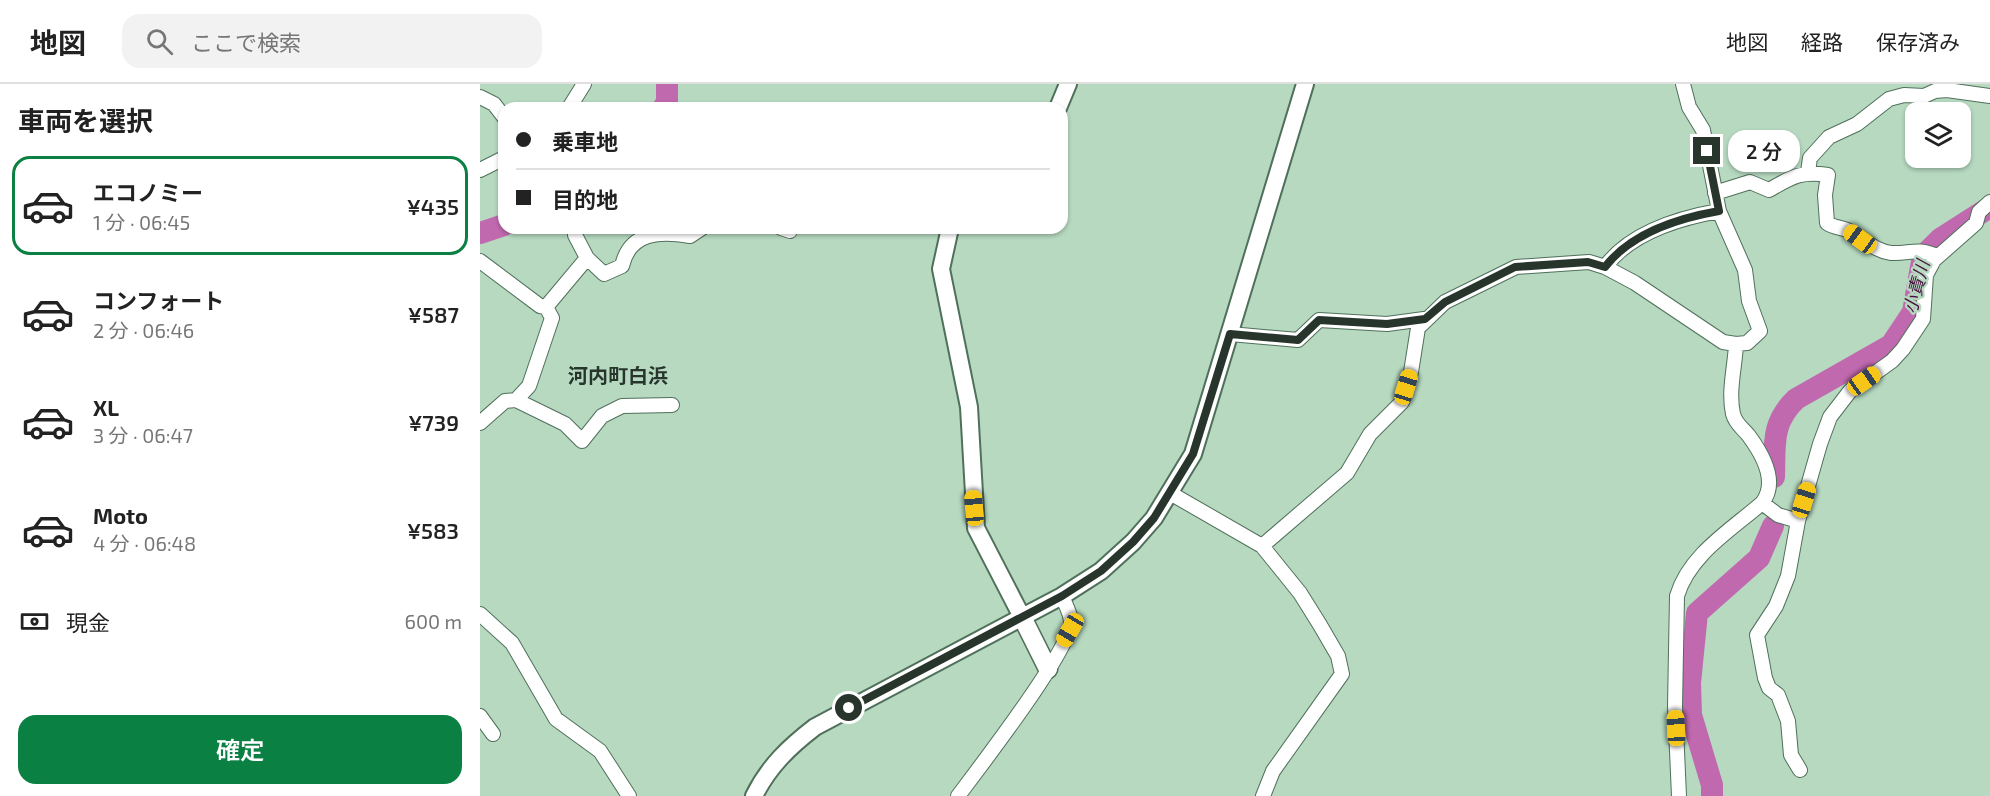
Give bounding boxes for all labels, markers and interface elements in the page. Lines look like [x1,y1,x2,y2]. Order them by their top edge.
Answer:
search box [122,14,542,68]
text: 地図 [30,25,86,59]
icon: search [143,25,176,58]
text: ここで検索 [191,29,301,55]
text: 地図 [1726,29,1768,54]
text: 経路 [1801,29,1843,54]
text: 保存済み [1876,29,1960,54]
map controls [1905,102,1971,168]
button: layers [1905,102,1971,168]
text: 車両を選択 [18,104,153,136]
text: 乗車地 [552,128,618,154]
callout: 2 分 [1728,130,1800,172]
route end [1693,137,1720,164]
text: 2 分 [1746,139,1782,163]
icon: car [21,179,75,233]
text: エコノミー [93,179,203,205]
text: 目的地 [552,186,618,212]
text: ¥435 [407,193,459,219]
text: 1 分 · 06:45 [93,210,190,234]
car [1840,221,1880,257]
water label: 小責川 [1898,256,1934,316]
icon: car [21,287,75,341]
text: コンフォート [93,287,224,313]
text: ¥587 [408,301,459,327]
text: 2 分 · 06:46 [93,318,194,342]
district label: 河内町白浜 [568,363,668,387]
car [1844,363,1884,399]
car [1392,367,1420,407]
text: XL [93,394,119,420]
icon: car [21,395,75,449]
text: ¥739 [408,409,459,435]
text: 3 分 · 06:47 [93,423,193,447]
car [1790,480,1818,520]
car [963,489,985,527]
text: Moto [93,502,148,528]
icon: car [21,503,75,557]
text: ¥583 [407,517,459,543]
text: 4 分 · 06:48 [93,531,196,555]
icon: cash [18,605,51,638]
text: 現金 [66,609,110,635]
text: 600 m [404,609,462,633]
car [1053,610,1087,650]
route start [835,694,862,721]
car [1666,710,1686,746]
button: 確定 [18,715,462,784]

